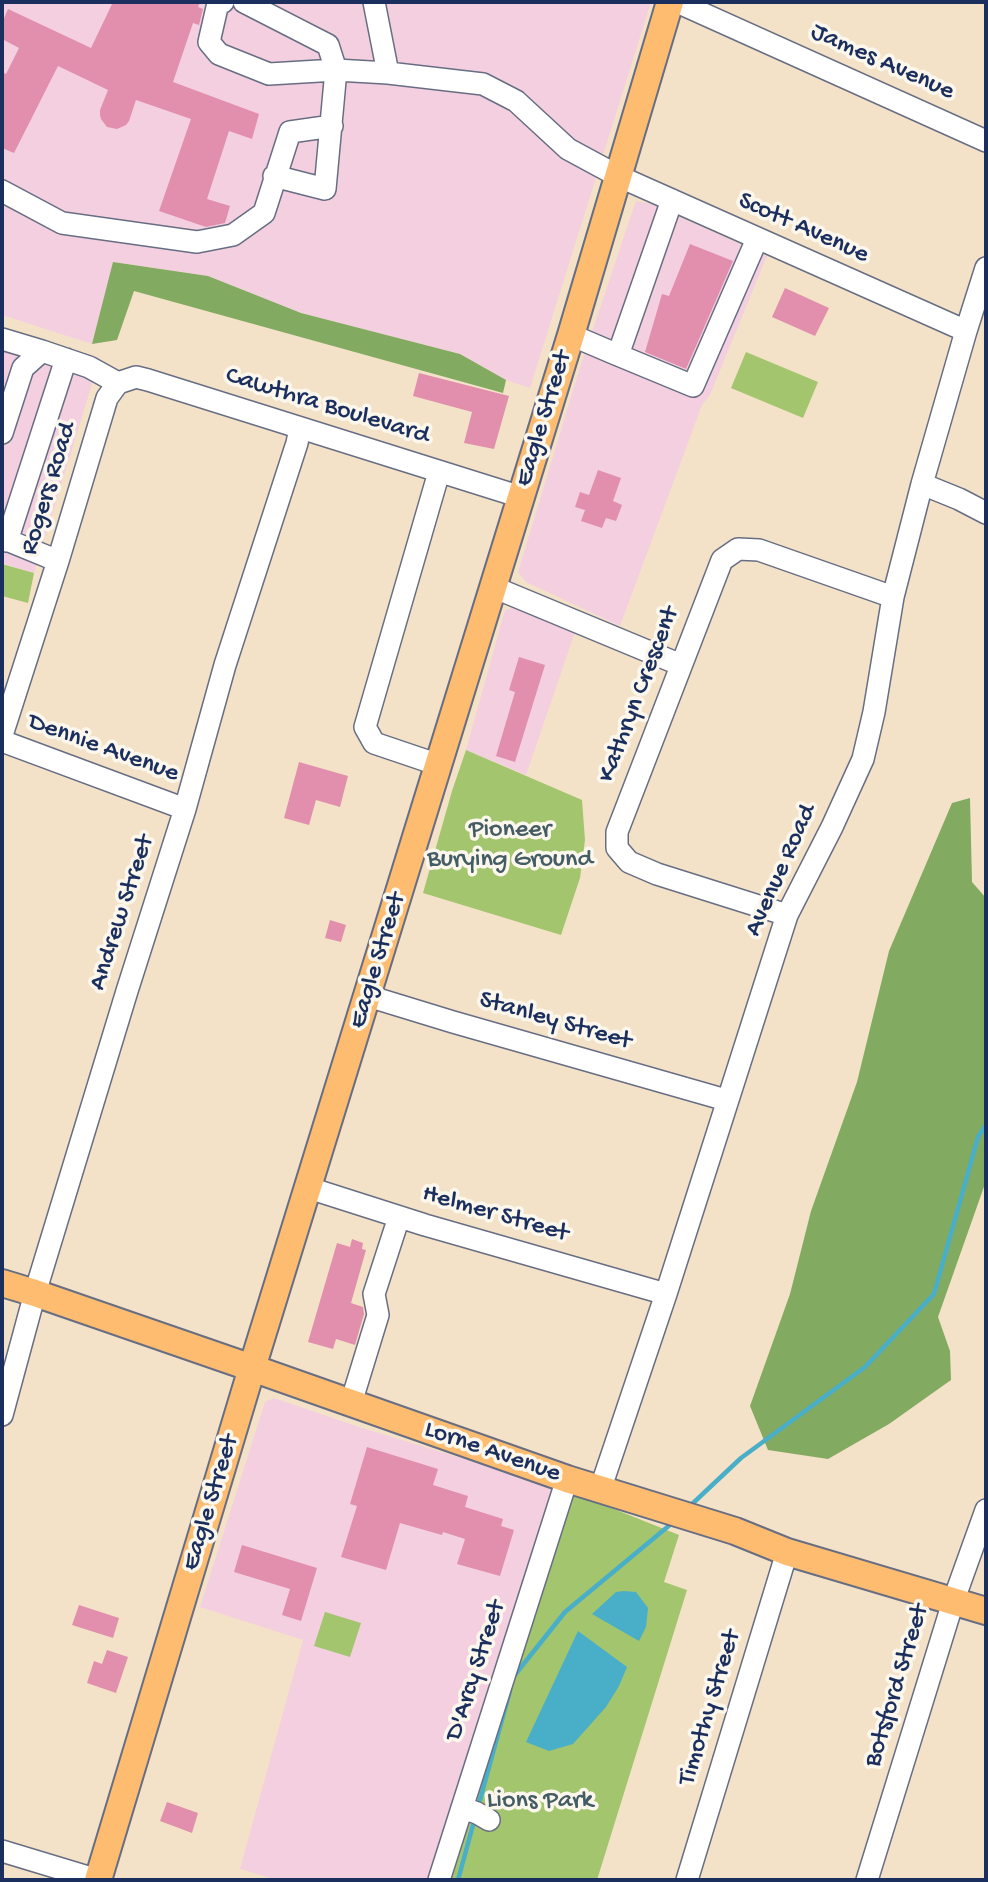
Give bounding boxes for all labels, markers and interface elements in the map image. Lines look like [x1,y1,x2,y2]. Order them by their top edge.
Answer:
street label: James Avenue [805,17,959,109]
street label: Scott Avenue [733,186,873,272]
street label: Eagle Street [510,347,580,491]
street label: Cawthra Boulevard [221,361,433,453]
street label: Rogers Road [15,419,85,559]
street label: Kathryn Crescent [592,603,688,787]
street label: Dennie Avenue [23,707,183,791]
street label: Avenue Road [739,800,825,942]
park label: Pioneer Burying Ground [427,815,593,876]
street label: Andrew Street [83,832,163,994]
street label: Eagle Street [344,889,414,1033]
street label: Stanley Street [475,985,635,1059]
street label: Helmer Street [418,1179,572,1251]
street label: Lorne Avenue [420,1415,564,1491]
street label: Eagle Street [177,1431,247,1575]
street label: D'Arcy Street [440,1597,514,1745]
street label: Botsford Street [858,1601,938,1771]
street label: Timothy Street [673,1627,749,1789]
park label: Lions Park [487,1786,593,1818]

